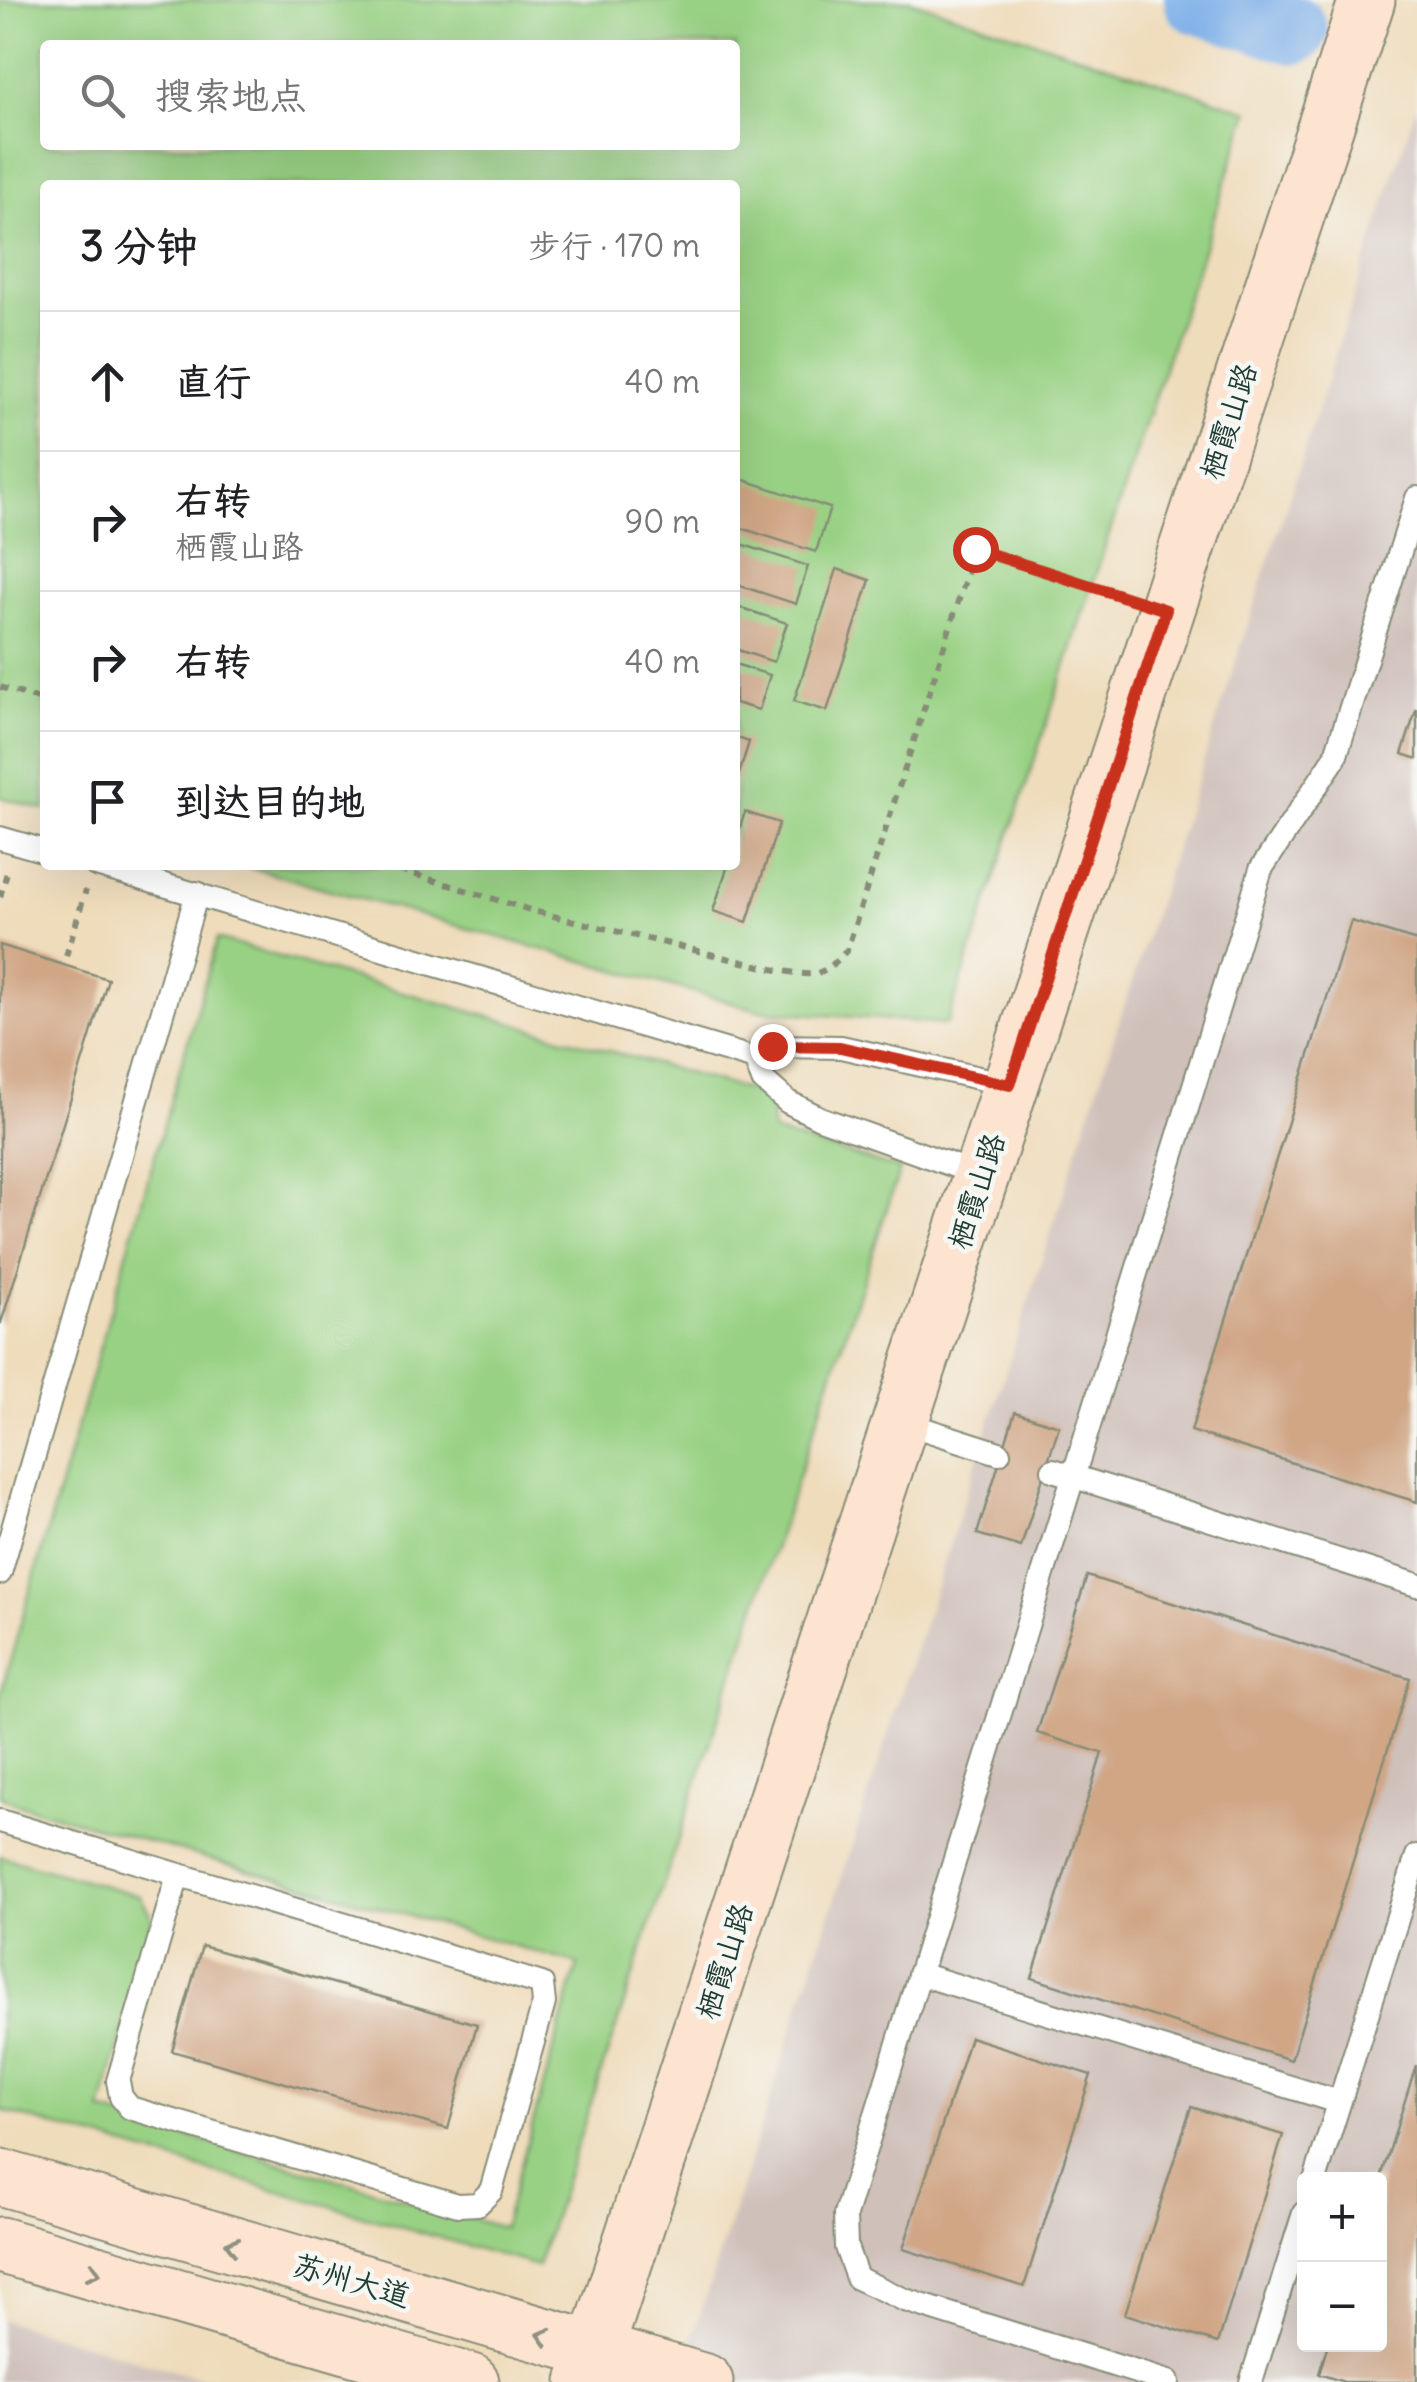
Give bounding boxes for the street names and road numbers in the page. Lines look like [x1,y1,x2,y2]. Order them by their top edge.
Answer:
street label: 栖霞山路 [1191,358,1265,484]
street label: 栖霞山路 [939,1128,1013,1254]
street label: 栖霞山路 [687,1898,761,2024]
street label: 苏州大道 [289,2245,415,2315]

